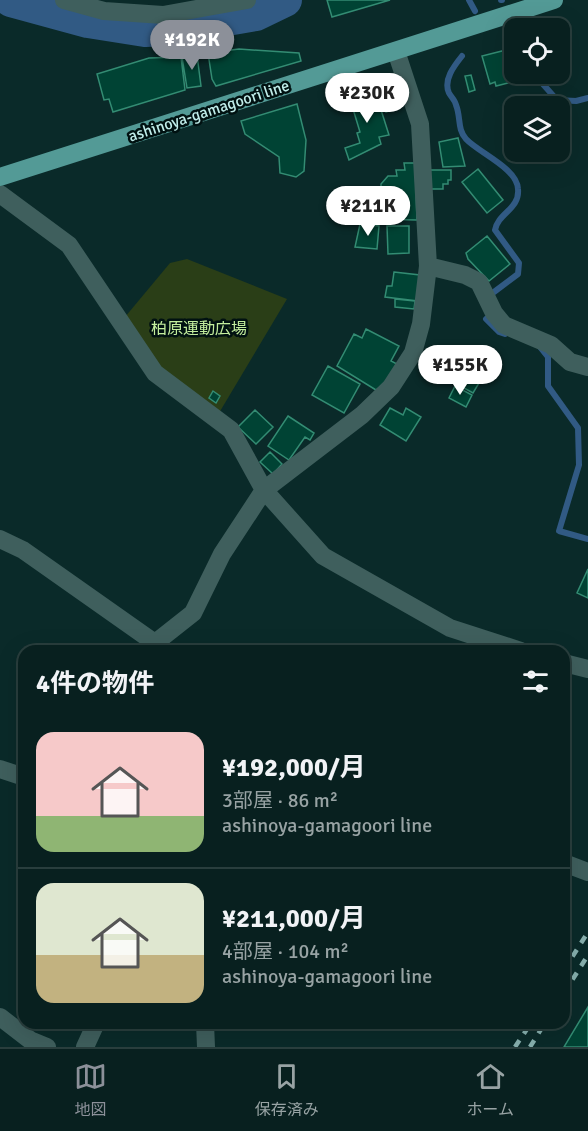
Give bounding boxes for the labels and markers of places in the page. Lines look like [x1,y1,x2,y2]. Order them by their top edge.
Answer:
pin: ¥192K [150,20,234,71]
pin: ¥230K [325,73,409,124]
pin: ¥211K [326,186,410,237]
pin: ¥155K [418,345,502,396]

